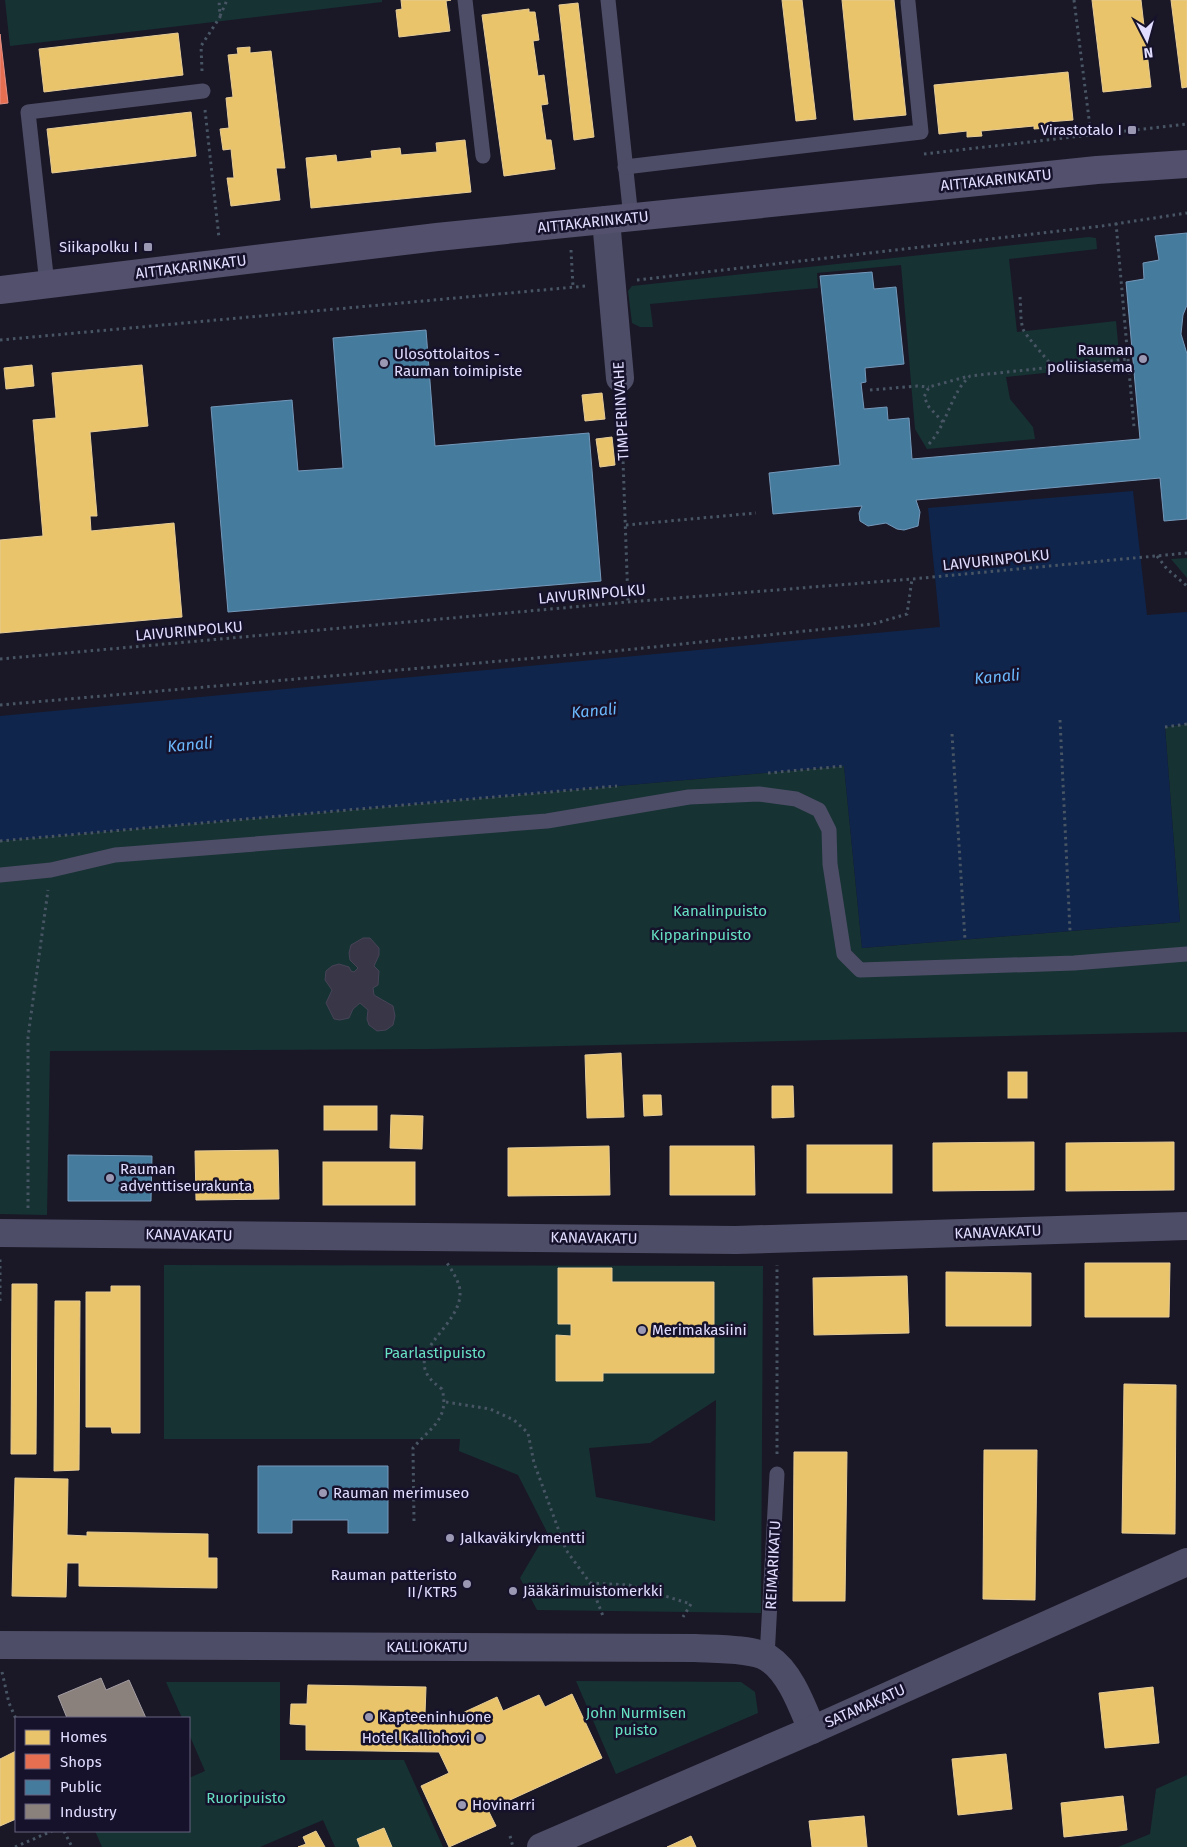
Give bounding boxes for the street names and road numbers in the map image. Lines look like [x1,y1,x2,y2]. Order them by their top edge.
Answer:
street label: AITTAKARINKATU [939,165,1053,195]
street label: AITTAKARINKATU [536,207,650,237]
street label: AITTAKARINKATU [134,251,248,283]
street label: TIMPERINVAHE [609,361,633,461]
street label: LAIVURINPOLKU [941,545,1051,575]
street label: LAIVURINPOLKU [538,580,646,608]
street label: LAIVURINPOLKU [135,617,243,645]
street label: KANAVAKATU [954,1221,1042,1243]
street label: KANAVAKATU [145,1225,233,1245]
street label: KANAVAKATU [550,1228,638,1248]
street label: REIMARIKATU [762,1520,784,1610]
street label: KALLIOKATU [386,1638,468,1656]
street label: SATAMAKATU [822,1680,908,1732]

